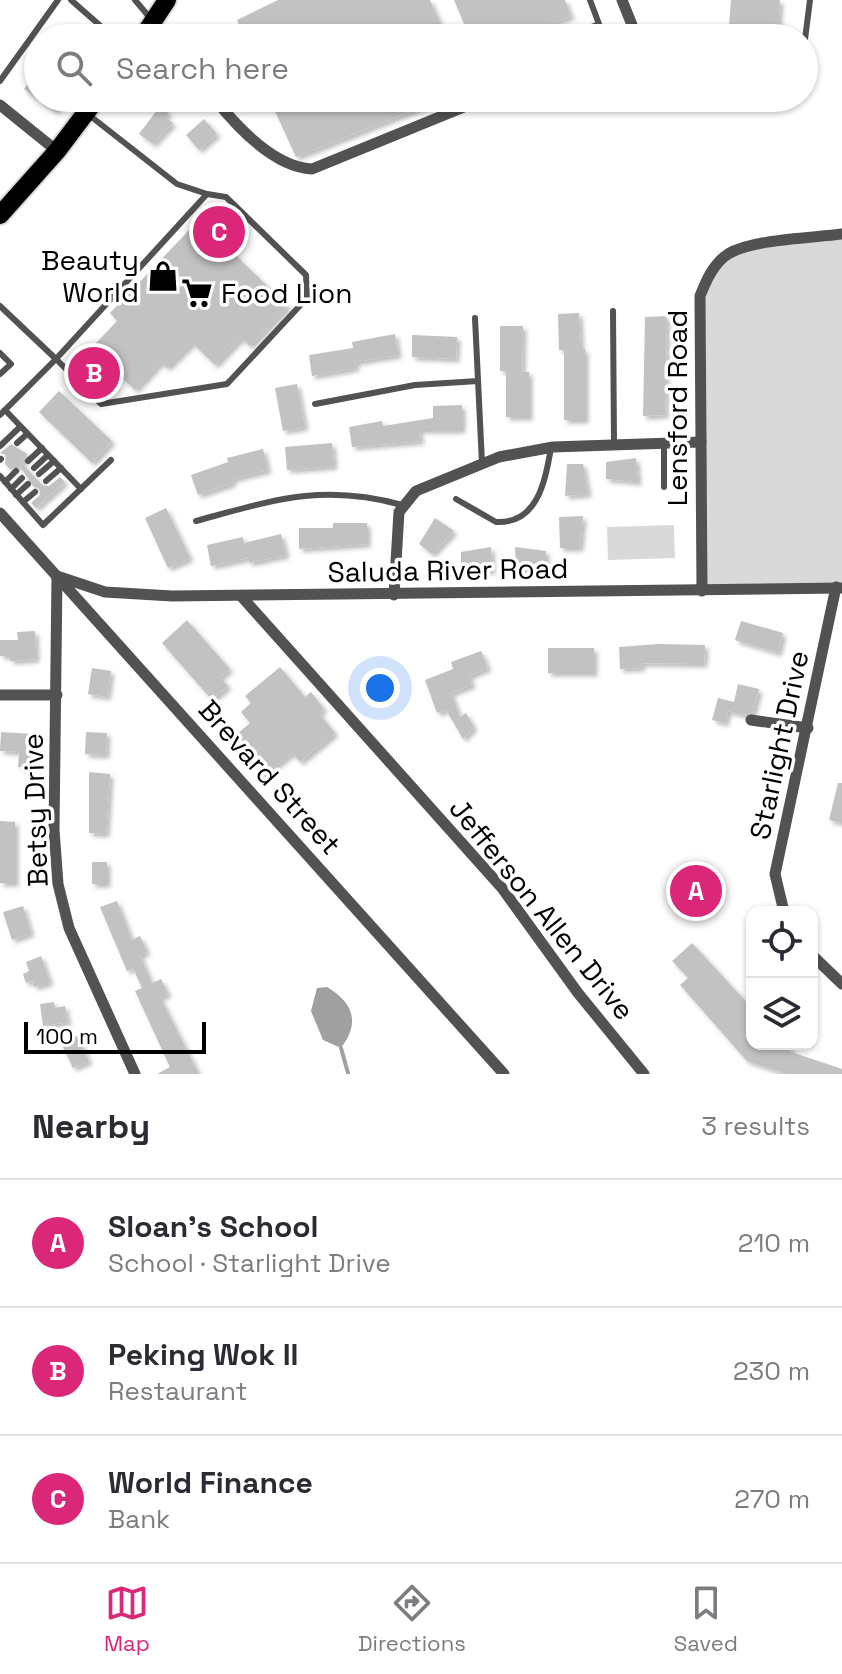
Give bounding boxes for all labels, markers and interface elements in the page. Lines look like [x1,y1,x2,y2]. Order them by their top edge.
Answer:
search box [24,24,818,112]
icon: search [52,46,96,90]
text: Search here [116,49,289,88]
pin: C [193,202,245,262]
place label: Beauty World [41,242,139,310]
shop icon: Beauty World [146,259,180,293]
place label: Food Lion [221,275,352,311]
supermarket icon: Food Lion [180,276,214,310]
street label: Lensford Road [659,310,695,506]
pin: B [68,343,120,403]
street label: Saluda River Road [327,550,569,590]
street label: Starlight Drive [741,647,817,843]
your location [360,668,400,708]
street label: Brevard Street [191,692,349,862]
street label: Betsy Drive [14,733,56,887]
street label: Jefferson Allen Drive [442,791,642,1027]
pin: A [670,861,722,921]
map controls [746,906,818,1050]
button: locate [746,906,818,978]
button: layers [746,978,818,1050]
scale bar [24,1018,206,1054]
text: 100 m [36,1022,98,1050]
text: Nearby [32,1105,150,1148]
text: 3 results [701,1109,810,1143]
text: Sloan's School [108,1207,319,1246]
text: A [50,1226,66,1260]
text: 210 m [738,1226,810,1260]
text: School · Starlight Drive [108,1246,391,1280]
text: Peking Wok II [108,1335,299,1374]
text: B [49,1354,67,1388]
text: 230 m [733,1354,810,1388]
text: Restaurant [108,1374,247,1408]
text: World Finance [108,1463,313,1502]
text: C [50,1482,66,1516]
text: 270 m [734,1482,810,1516]
text: Bank [108,1502,170,1536]
tab: Map [104,1581,150,1657]
tab: Directions [358,1581,466,1657]
tab: Saved [674,1581,738,1657]

